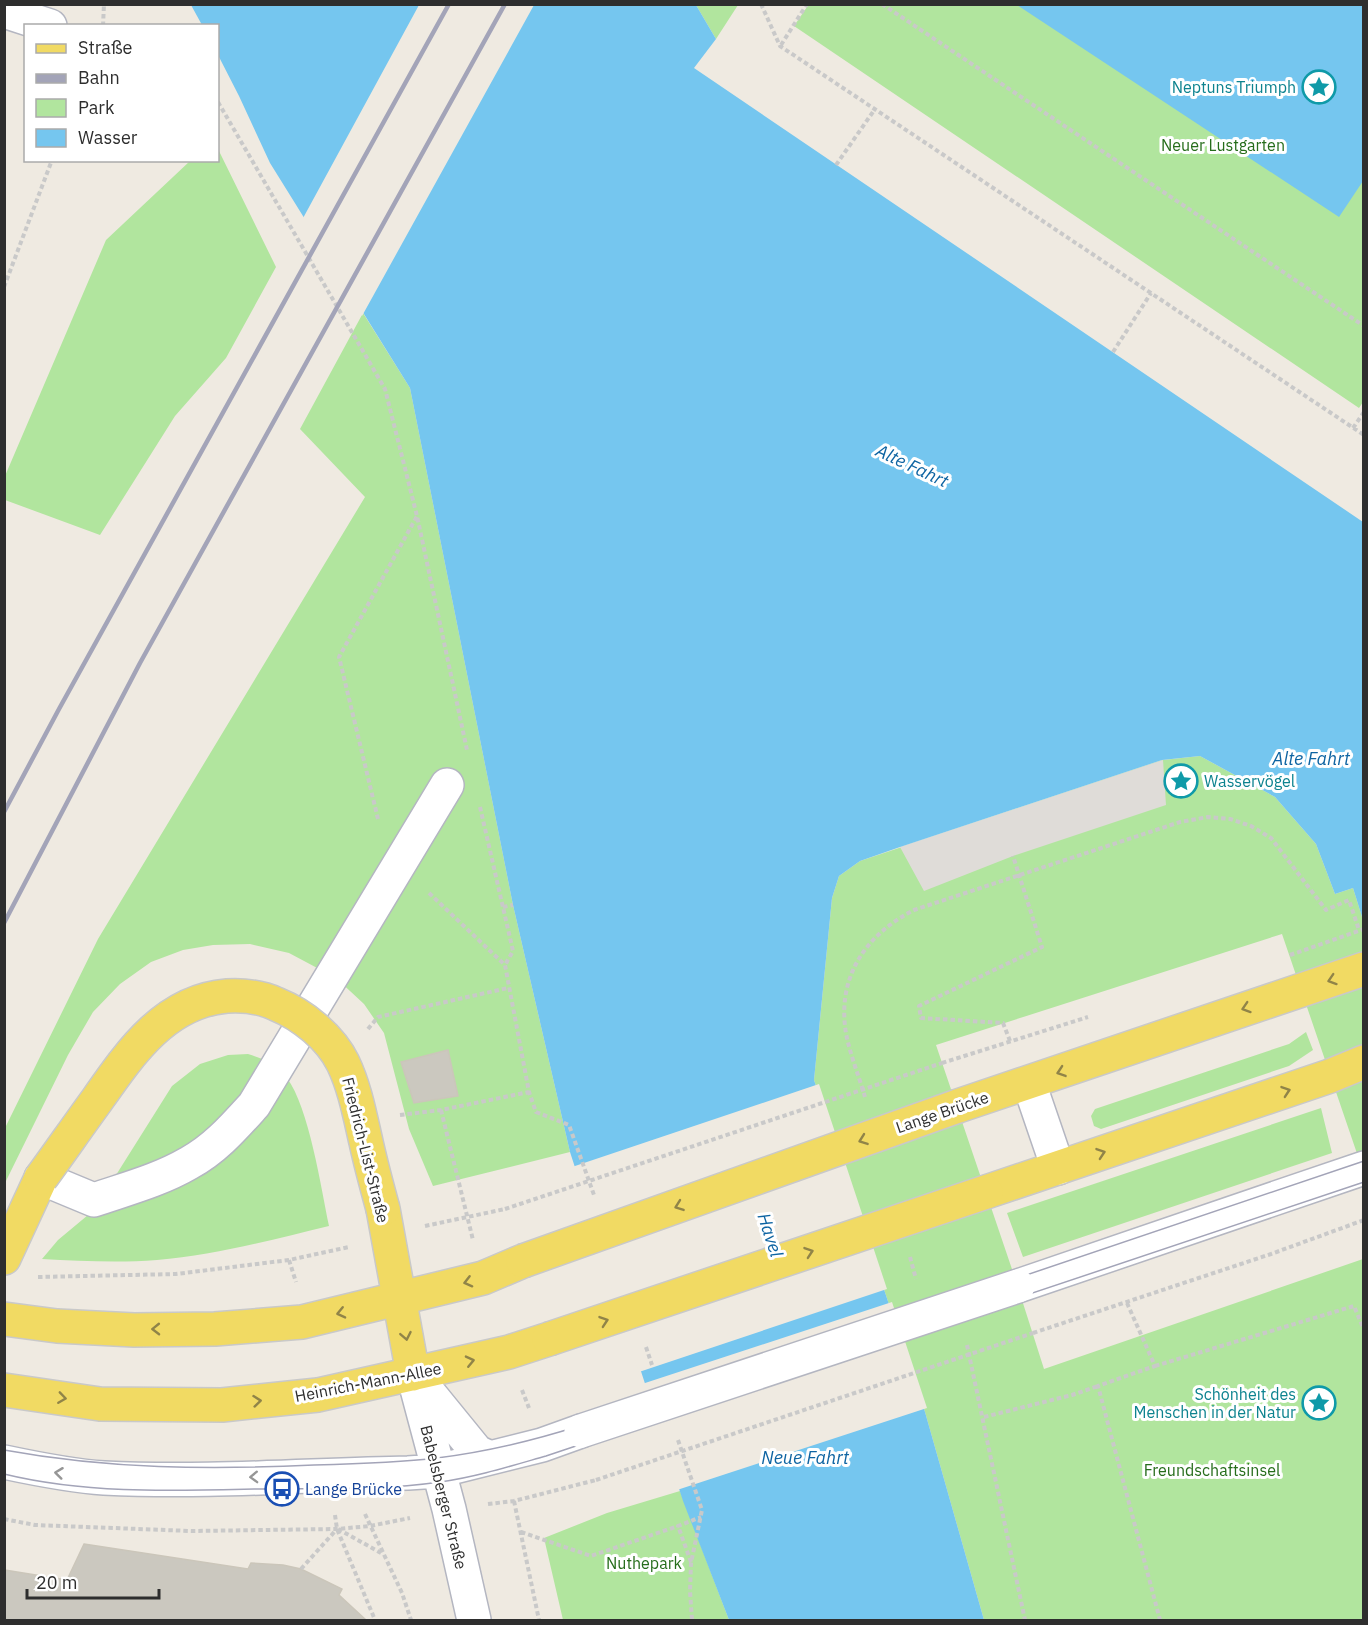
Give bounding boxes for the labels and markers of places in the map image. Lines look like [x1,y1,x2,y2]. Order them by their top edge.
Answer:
place icon: Neptuns Triumph [1301,69,1337,105]
place label: Neptuns Triumph [1172,77,1296,97]
place icon: Wasservögel [1163,763,1199,799]
place label: Wasservögel [1204,771,1295,791]
place label: Schönheit des Menschen in der Natur [1134,1384,1296,1422]
place icon: Schönheit des Menschen in der Natur [1301,1385,1337,1421]
bus stop icon: Lange Brücke [264,1471,300,1507]
place label: Lange Brücke [305,1479,402,1499]

